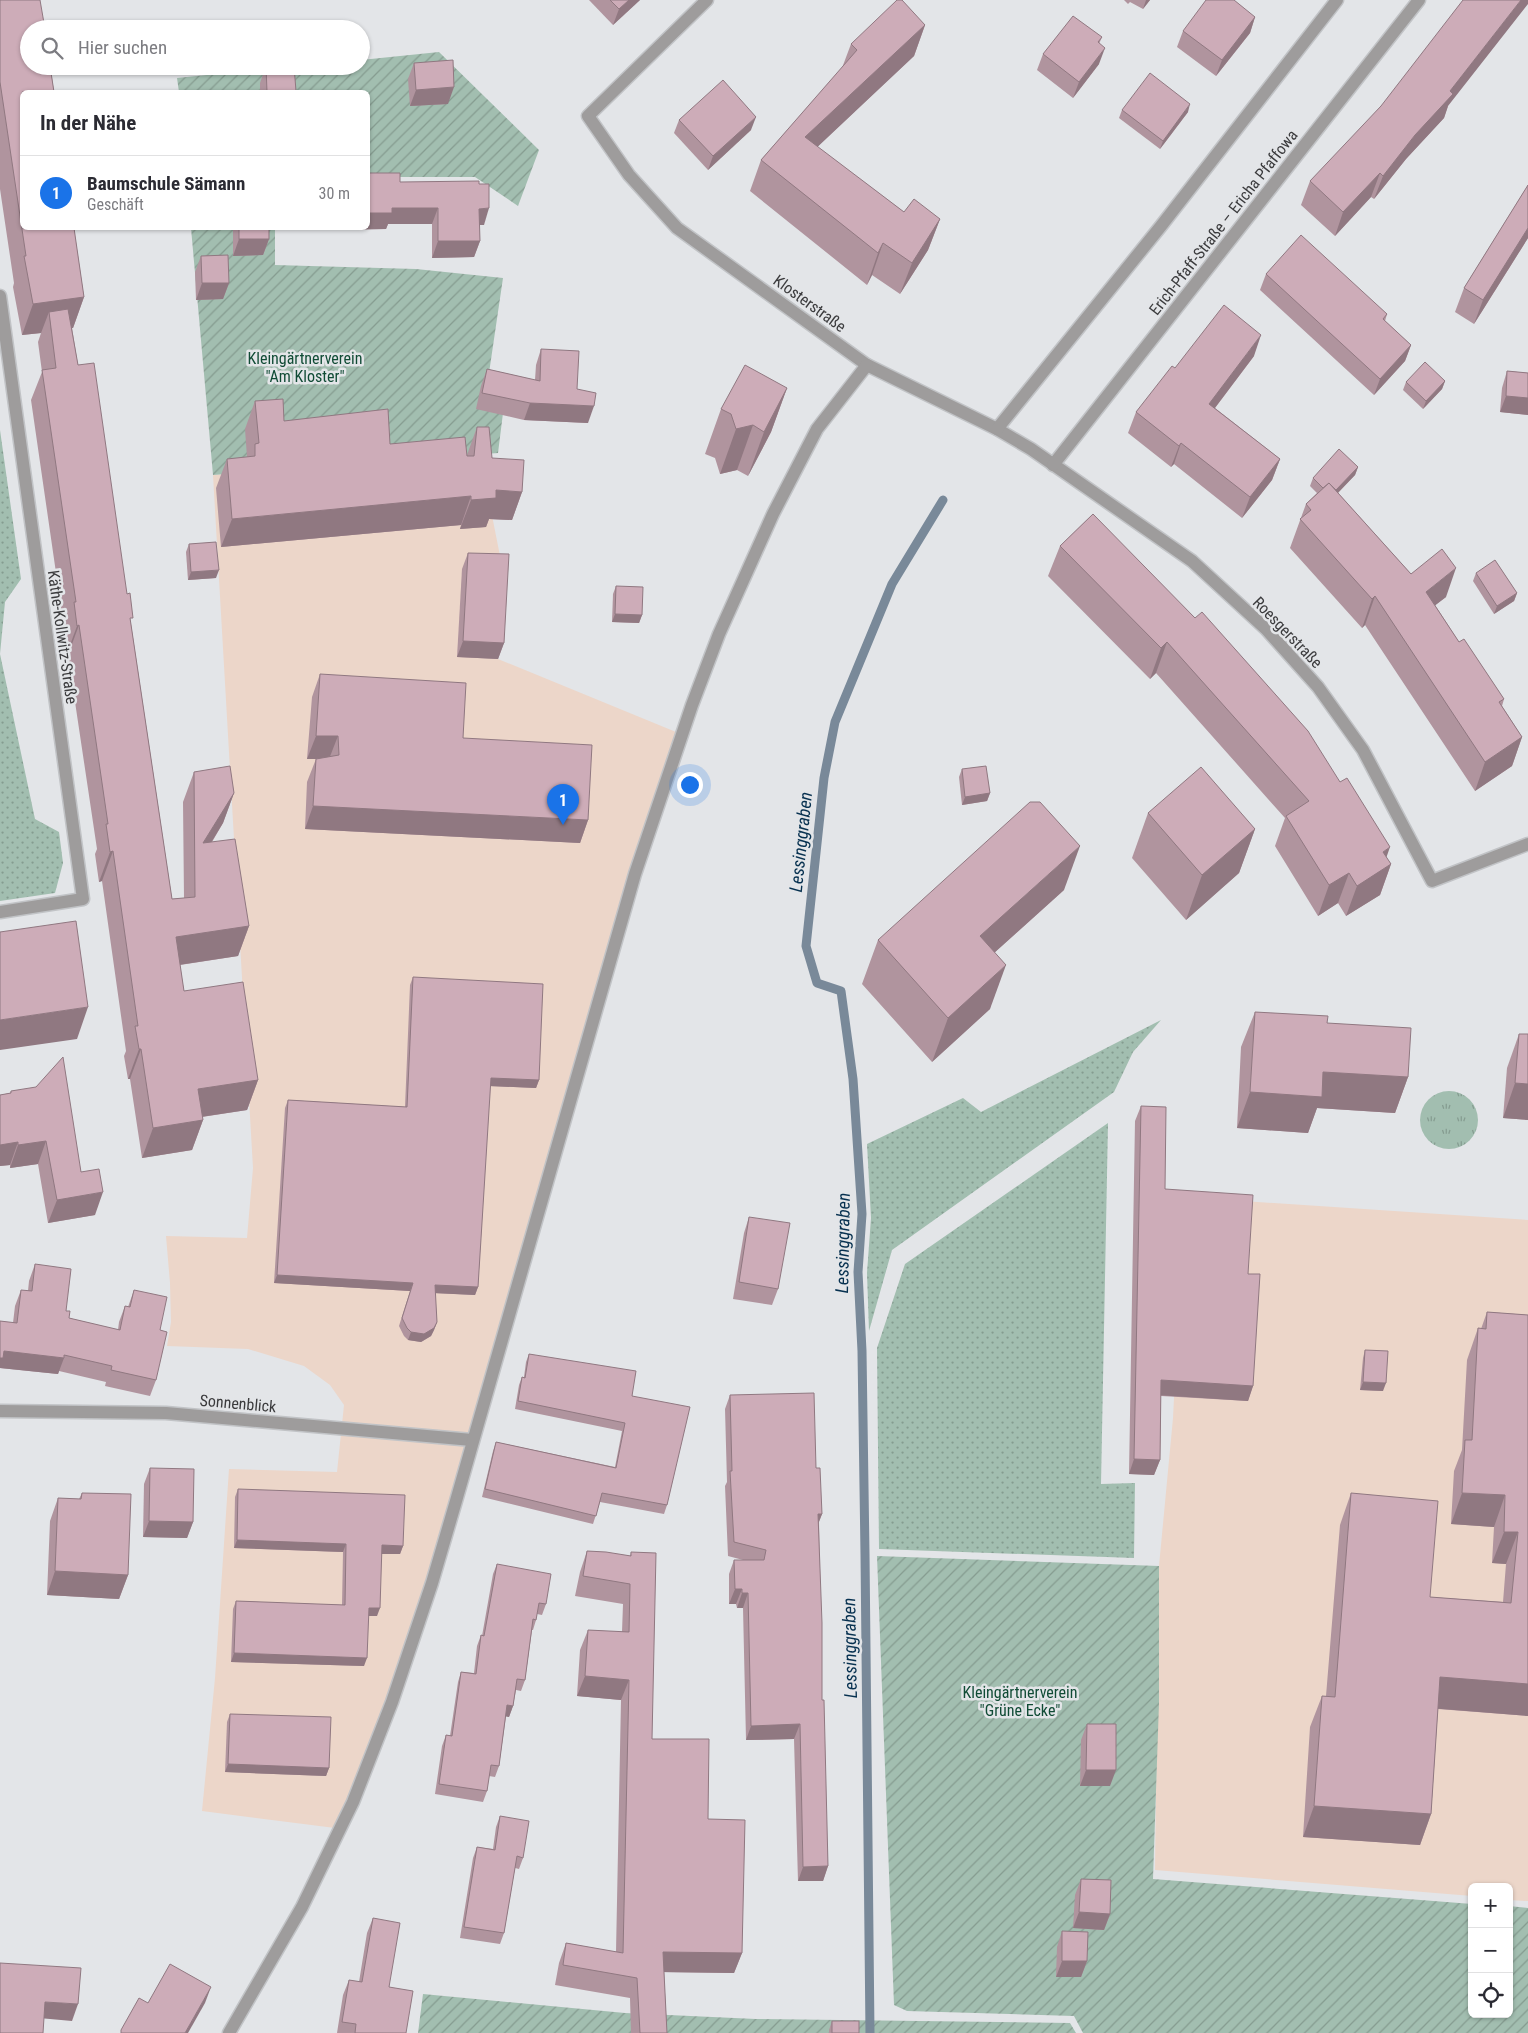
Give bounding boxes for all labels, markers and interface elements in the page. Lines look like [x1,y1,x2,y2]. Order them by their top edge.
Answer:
search box [20,20,370,75]
icon: search [38,34,66,62]
text: Hier suchen [78,36,167,59]
text: In der Nähe [40,111,136,135]
street label: Erich-Pfaff-Straße – Ericha Pfaffowa [1145,126,1302,319]
text: Baumschule Sämann [87,172,245,195]
text: 1 [52,184,60,203]
text: 30 m [318,184,350,203]
text: Geschäft [87,195,144,214]
street label: Klosterstraße [770,271,850,336]
park label: Kleingärtnerverein "Am Kloster" [247,349,363,386]
street label: Käthe-Kollwitz-Straße [44,569,81,705]
street label: Roesgerstraße [1249,593,1326,672]
your location [677,772,703,798]
pin: 1 [547,784,579,825]
water label: Lessinggraben [785,791,816,893]
water label: Lessinggraben [831,1192,854,1294]
street label: Sonnenblick [199,1391,278,1416]
water label: Lessinggraben [838,1597,861,1699]
park label: Kleingärtnerverein "Grüne Ecke" [962,1683,1078,1720]
map controls [1468,1883,1513,2018]
button: + [1468,1883,1513,1928]
button: − [1468,1928,1513,1973]
button: locate [1468,1973,1513,2018]

